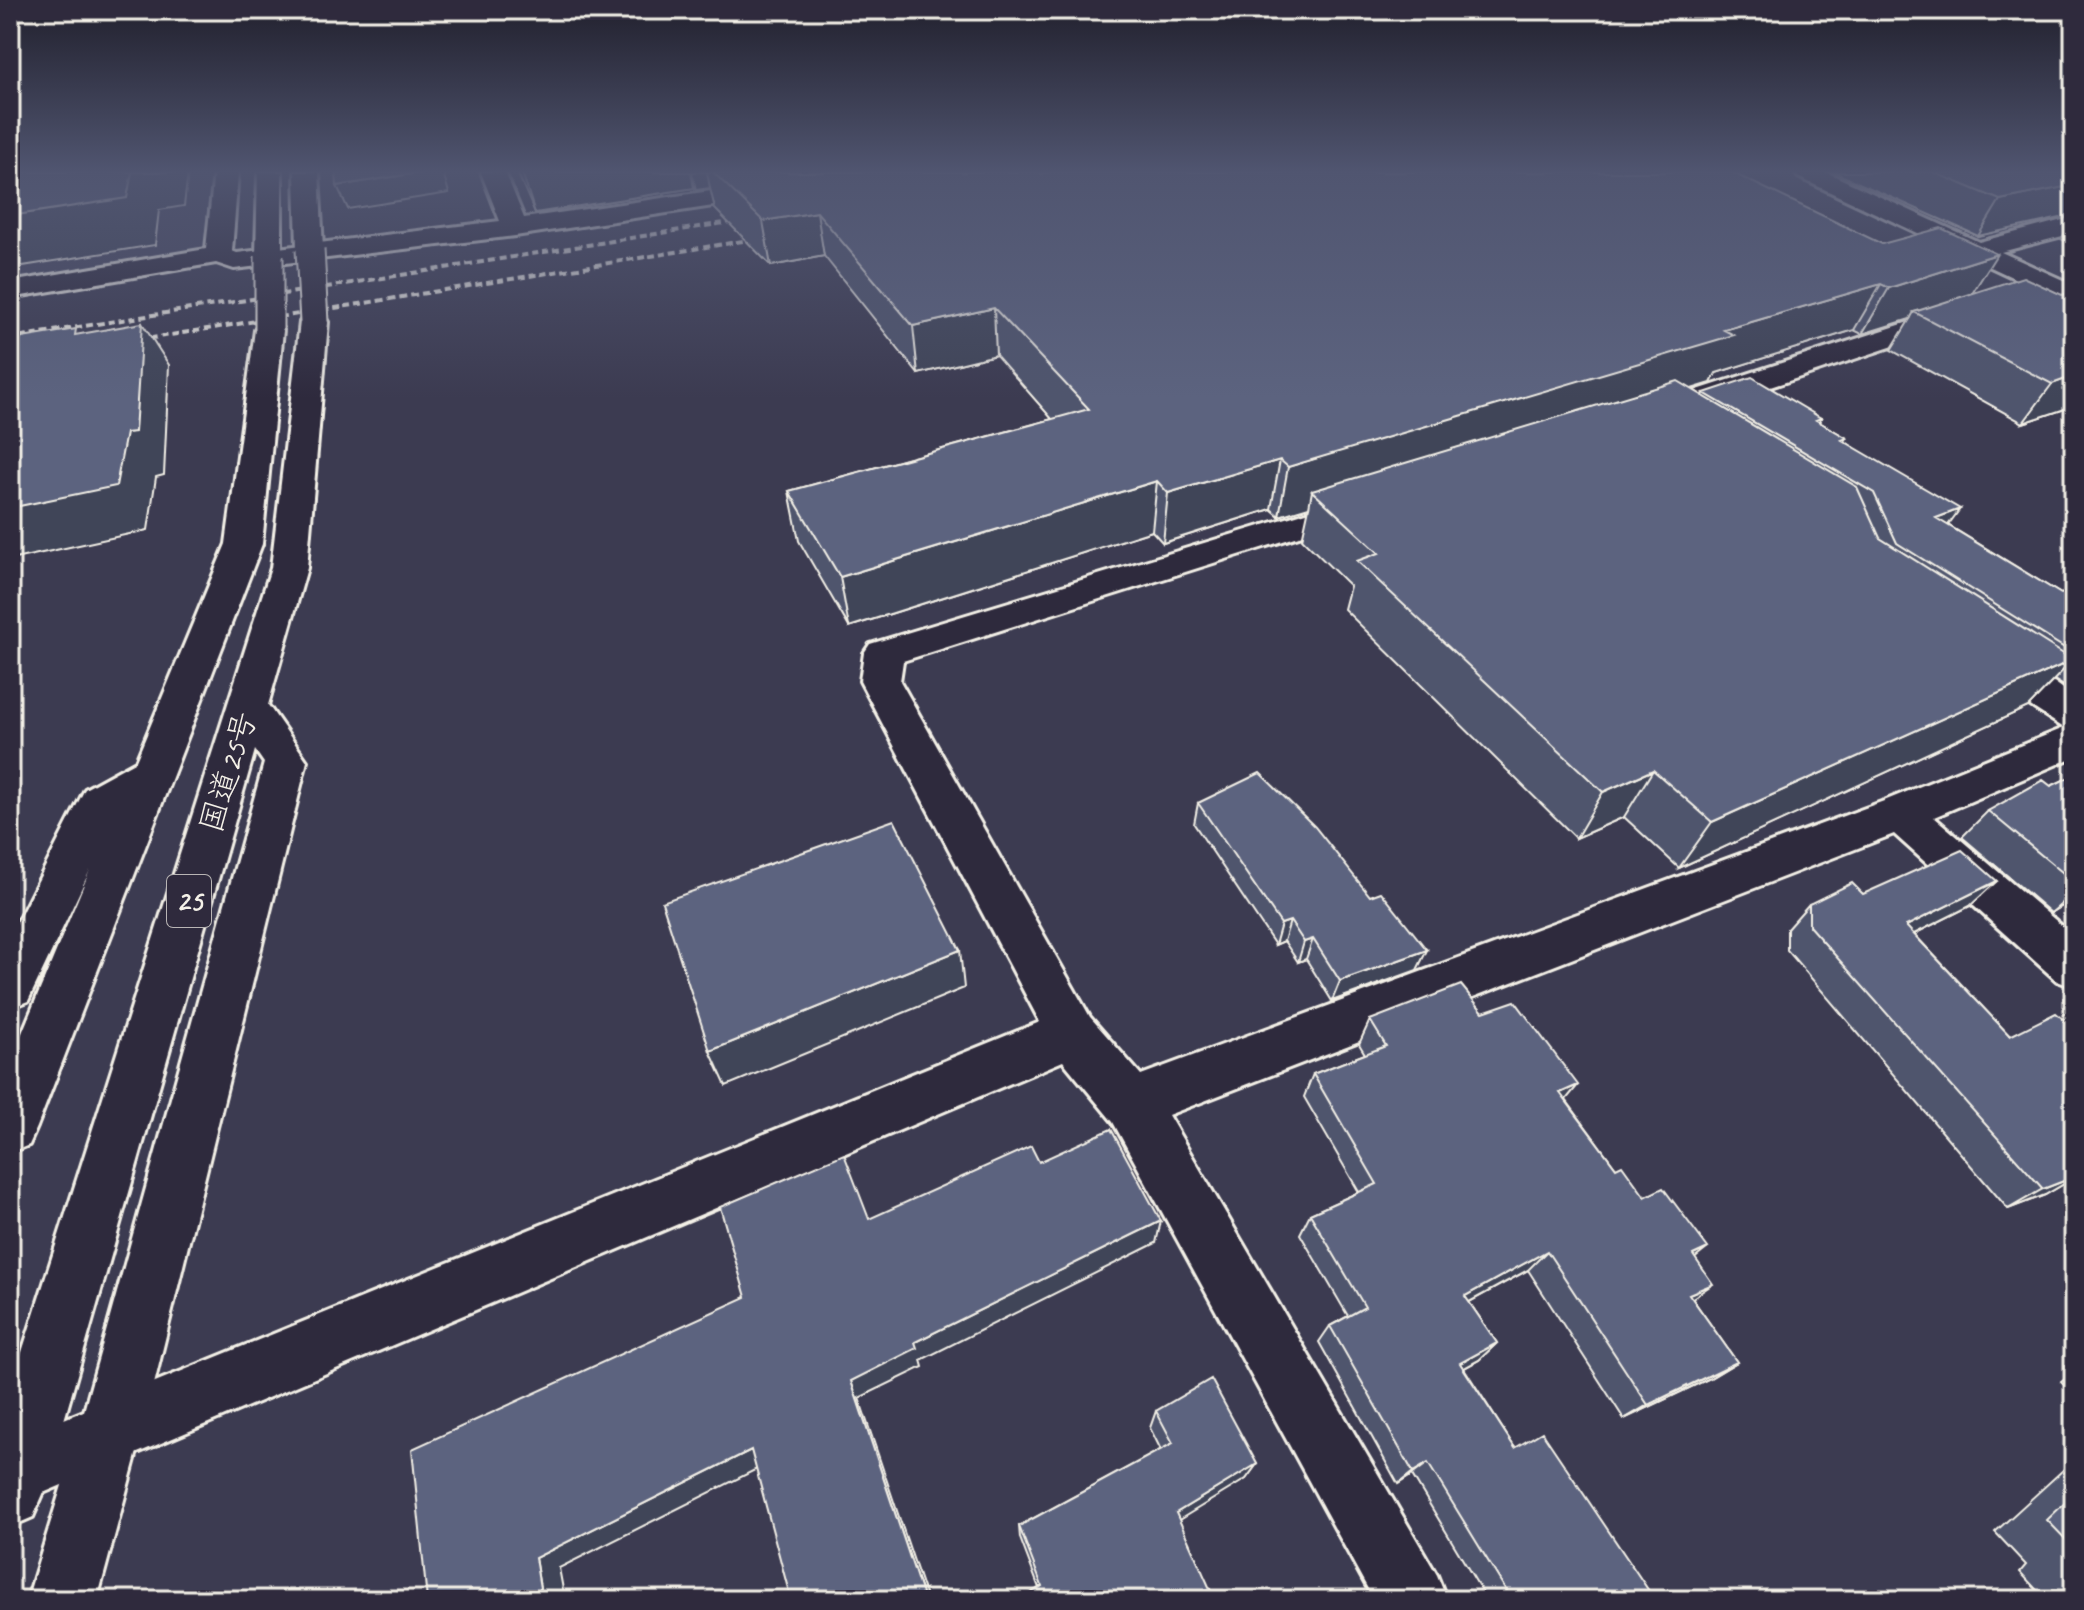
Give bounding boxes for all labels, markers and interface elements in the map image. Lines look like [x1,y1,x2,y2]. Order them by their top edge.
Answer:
street label: 国道25号 [190,706,266,838]
road number: 25 [167,875,211,927]

